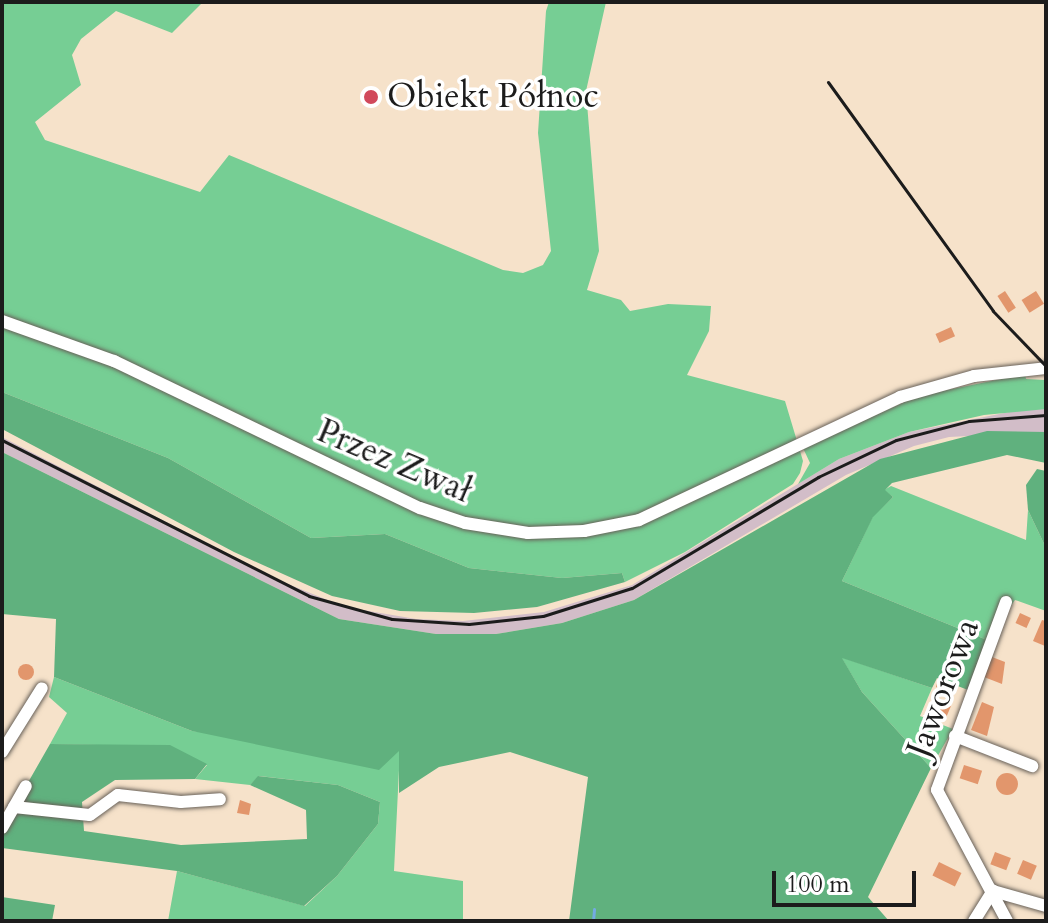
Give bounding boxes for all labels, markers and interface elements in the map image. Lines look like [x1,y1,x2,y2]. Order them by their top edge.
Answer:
place label: Obiekt Północ [387,77,599,117]
marker: Obiekt Północ [362,88,380,106]
street label: Przez Zwał [311,410,477,512]
street label: Jaworowa [898,613,988,763]
scale bar [776,855,920,905]
text: 100 m [786,868,850,901]

